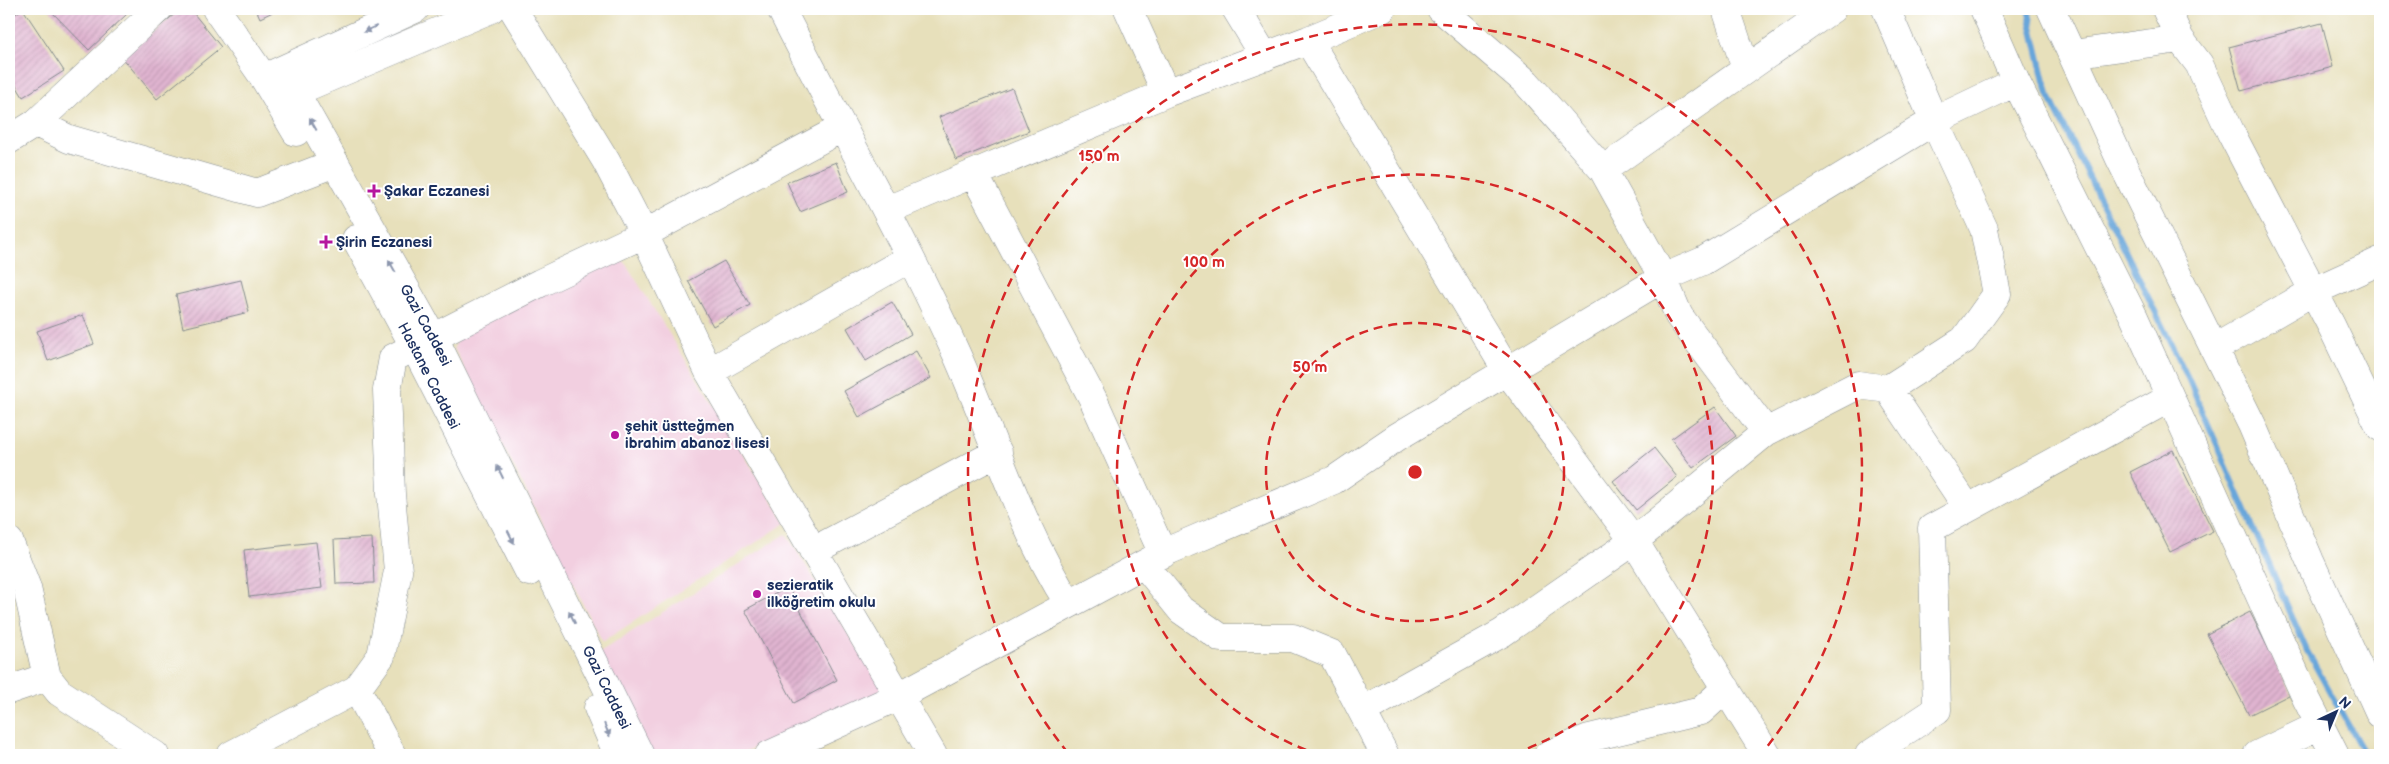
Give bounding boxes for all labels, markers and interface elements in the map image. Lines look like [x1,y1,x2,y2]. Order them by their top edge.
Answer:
one-way arrow [363,26,377,34]
one-way arrow [308,118,317,131]
text: 150 m [1078,147,1120,166]
place label: Şakar Eczanesi [384,182,489,201]
marker: Şakar Eczanesi [368,185,380,197]
place label: Şirin Eczanesi [336,233,432,252]
marker: Şirin Eczanesi [320,236,332,248]
text: 100 m [1183,253,1225,272]
one-way arrow [388,259,397,272]
street label: Gazi Caddesi [396,281,456,369]
street label: Hastane Caddesi [394,319,464,432]
text: 50 m [1293,358,1328,377]
place label: şehit üstteğmen ibrahim abanoz lisesi [625,417,769,453]
marker: şehit üstteğmen ibrahim abanoz lisesi [609,429,621,441]
centre of rings [1406,463,1424,481]
one-way arrow [496,465,504,479]
one-way arrow [507,530,515,545]
place label: sezieratik ilköğretim okulu [767,576,876,612]
marker: sezieratik ilköğretim okulu [751,588,763,600]
one-way arrow [568,610,576,625]
street label: Gazi Caddesi [578,642,635,732]
north arrow [2312,686,2362,736]
text: N [2335,693,2354,713]
one-way arrow [603,723,611,737]

